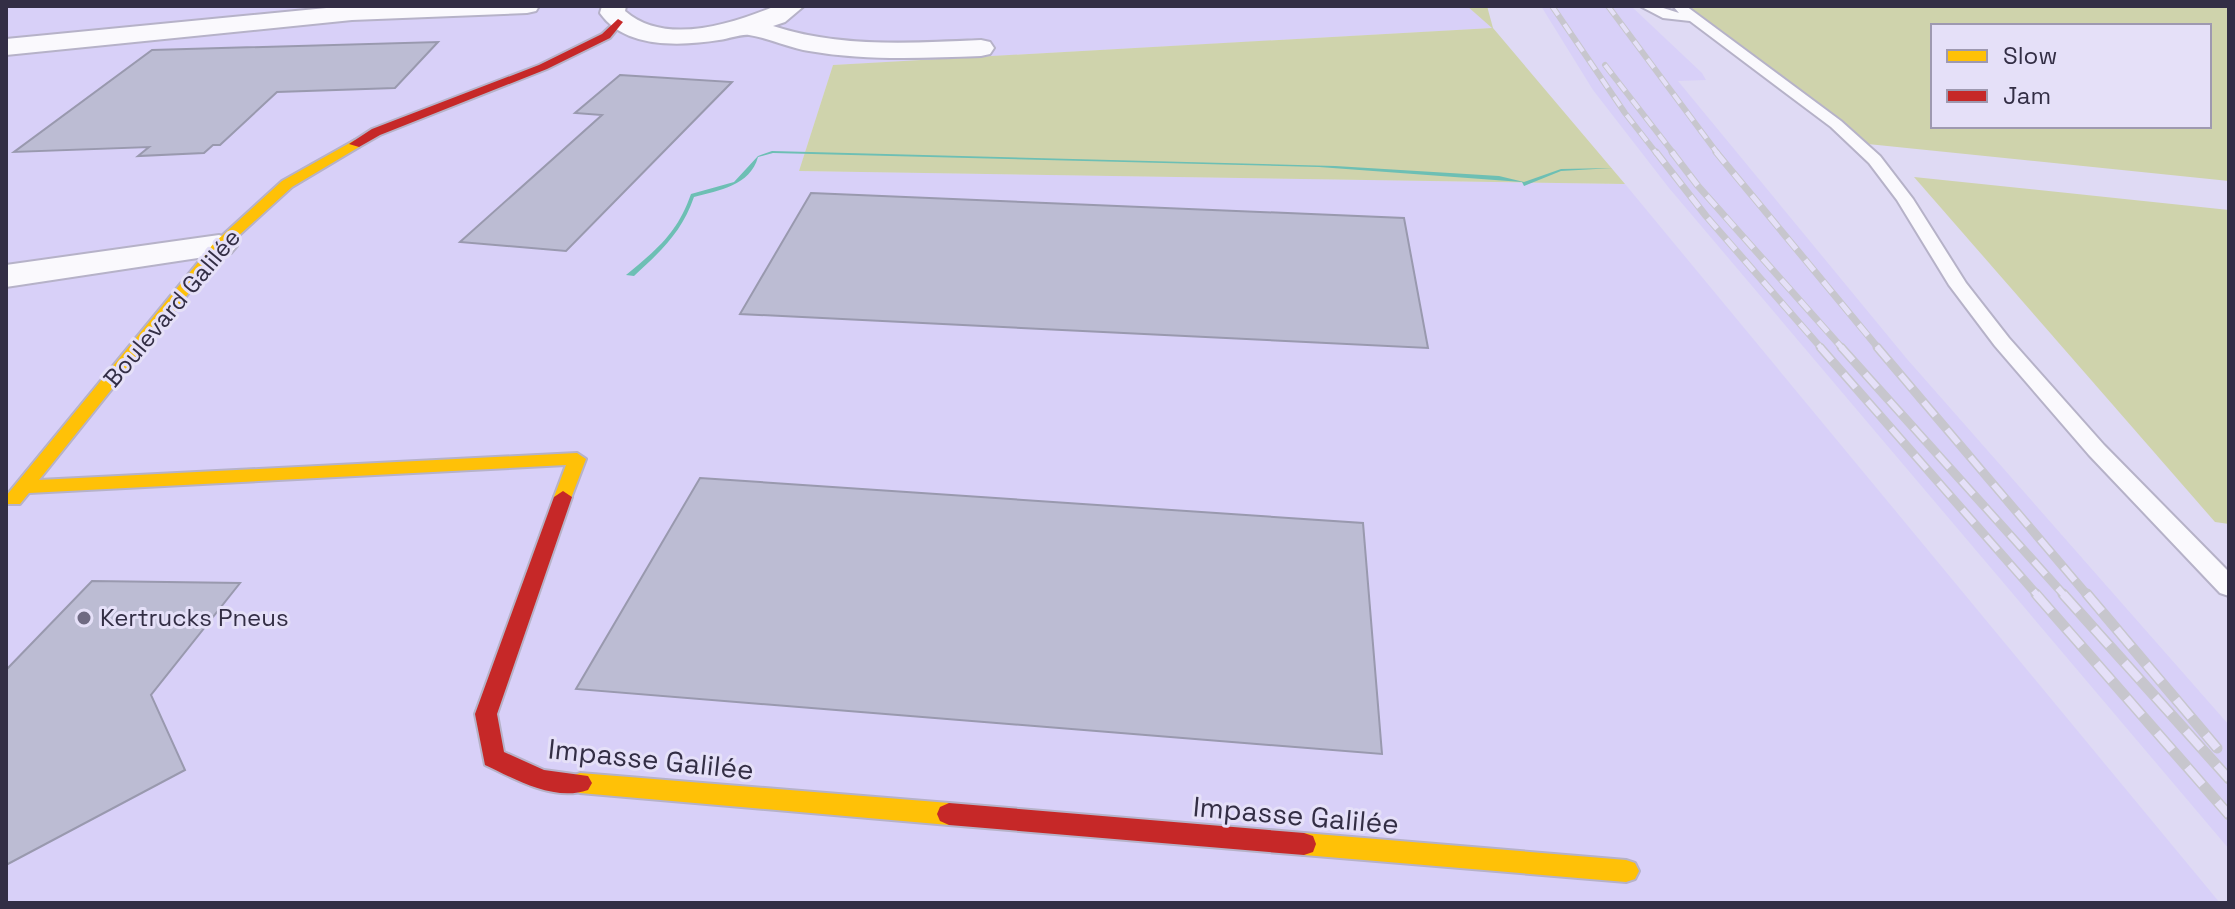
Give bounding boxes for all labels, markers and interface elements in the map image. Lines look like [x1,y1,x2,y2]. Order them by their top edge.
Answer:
legend [1931,24,2211,128]
text: Slow [2003,40,2057,71]
text: Jam [2003,80,2051,111]
street label: Boulevard Galilée [96,222,247,393]
place label: Kertrucks Pneus [100,602,289,633]
marker: Kertrucks Pneus [75,609,93,627]
street label: Impasse Galilée [546,730,756,788]
street label: Impasse Galilée [1192,788,1400,842]

